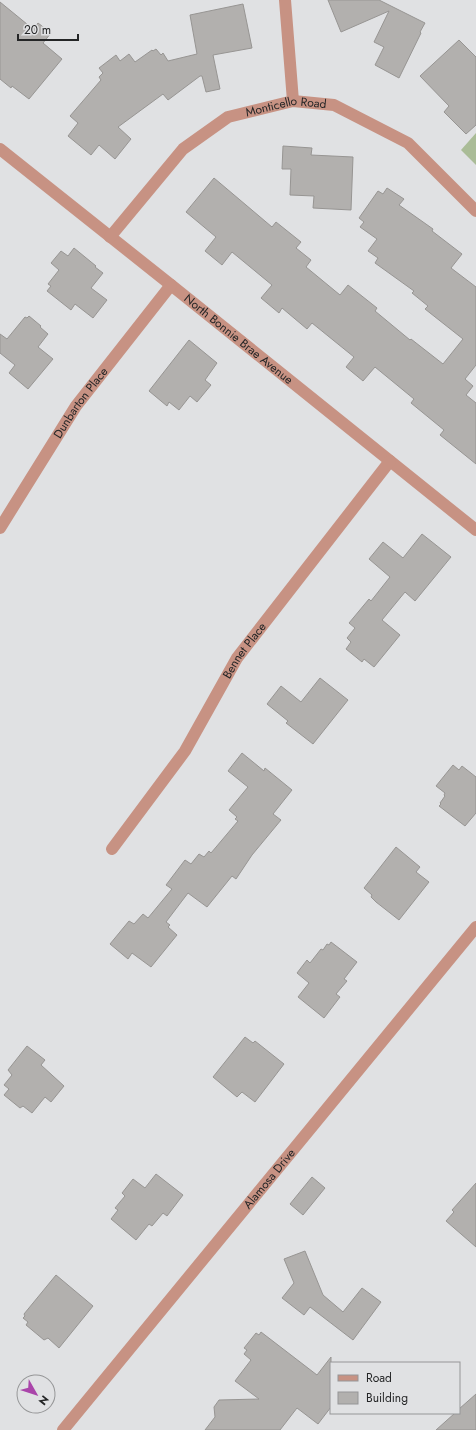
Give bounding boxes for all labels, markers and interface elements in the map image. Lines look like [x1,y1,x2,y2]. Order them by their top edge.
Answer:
scale bar [18,16,78,42]
text: 20 m [24,21,51,39]
street label: Monticello Road [244,92,327,121]
street label: North Bonnie Brae Avenue [180,290,297,389]
street label: Dunbarton Place [49,363,112,442]
street label: Bennet Place [218,619,270,682]
street label: Alamosa Drive [239,1145,299,1213]
legend [330,1362,460,1414]
text: Road [366,1369,392,1387]
north arrow [16,1374,56,1414]
text: Building [366,1389,408,1407]
text: N [35,1392,53,1409]

